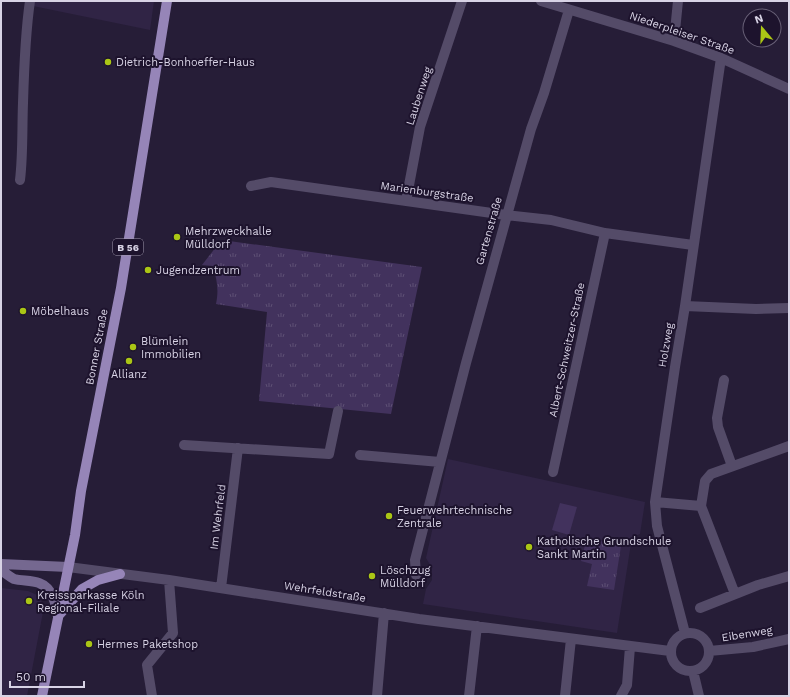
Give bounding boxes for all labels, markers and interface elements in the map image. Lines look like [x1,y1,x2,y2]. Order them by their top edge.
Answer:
north arrow [742,8,782,48]
street label: Niederpleiser Straße [628,9,736,57]
text: N [753,12,765,26]
place label: Dietrich-Bonhoeffer-Haus [116,56,255,69]
marker: Dietrich-Bonhoeffer-Haus [103,57,113,67]
street label: Laubenweg [403,65,435,127]
street label: Marienburgstraße [380,179,474,205]
street label: Gartenstraße [473,195,505,267]
place label: Mehrzweckhalle Mülldorf [185,225,272,251]
marker: Mehrzweckhalle Mülldorf [172,232,182,242]
road number: B 56 [113,239,143,255]
place label: Jugendzentrum [156,264,240,277]
marker: Jugendzentrum [143,265,153,275]
street label: Albert-Schweitzer-Straße [546,282,588,418]
place label: Möbelhaus [31,305,89,318]
marker: Möbelhaus [18,306,28,316]
street label: Bonner Straße [83,308,111,386]
street label: Holzweg [656,322,676,368]
place label: Blümlein Immobilien [141,335,201,361]
marker: Blümlein Immobilien [128,342,138,352]
marker: Allianz [124,356,134,366]
place label: Allianz [111,368,147,381]
street label: Im Wehrfeld [208,484,228,550]
place label: Feuerwehrtechnische Zentrale [397,504,512,530]
marker: Feuerwehrtechnische Zentrale [384,511,394,521]
place label: Katholische Grundschule Sankt Martin [537,535,671,561]
marker: Katholische Grundschule Sankt Martin [524,542,534,552]
place label: Löschzug Mülldorf [380,564,430,590]
marker: Löschzug Mülldorf [367,571,377,581]
street label: Wehrfeldstraße [283,579,367,605]
place label: Kreissparkasse Köln Regional-Filiale [37,589,145,615]
marker: Kreissparkasse Köln Regional-Filiale [24,596,34,606]
street label: Eibenweg [721,624,773,644]
place label: Hermes Paketshop [97,638,198,651]
marker: Hermes Paketshop [84,639,94,649]
scale bar [10,663,84,689]
text: 50 m [16,670,46,684]

